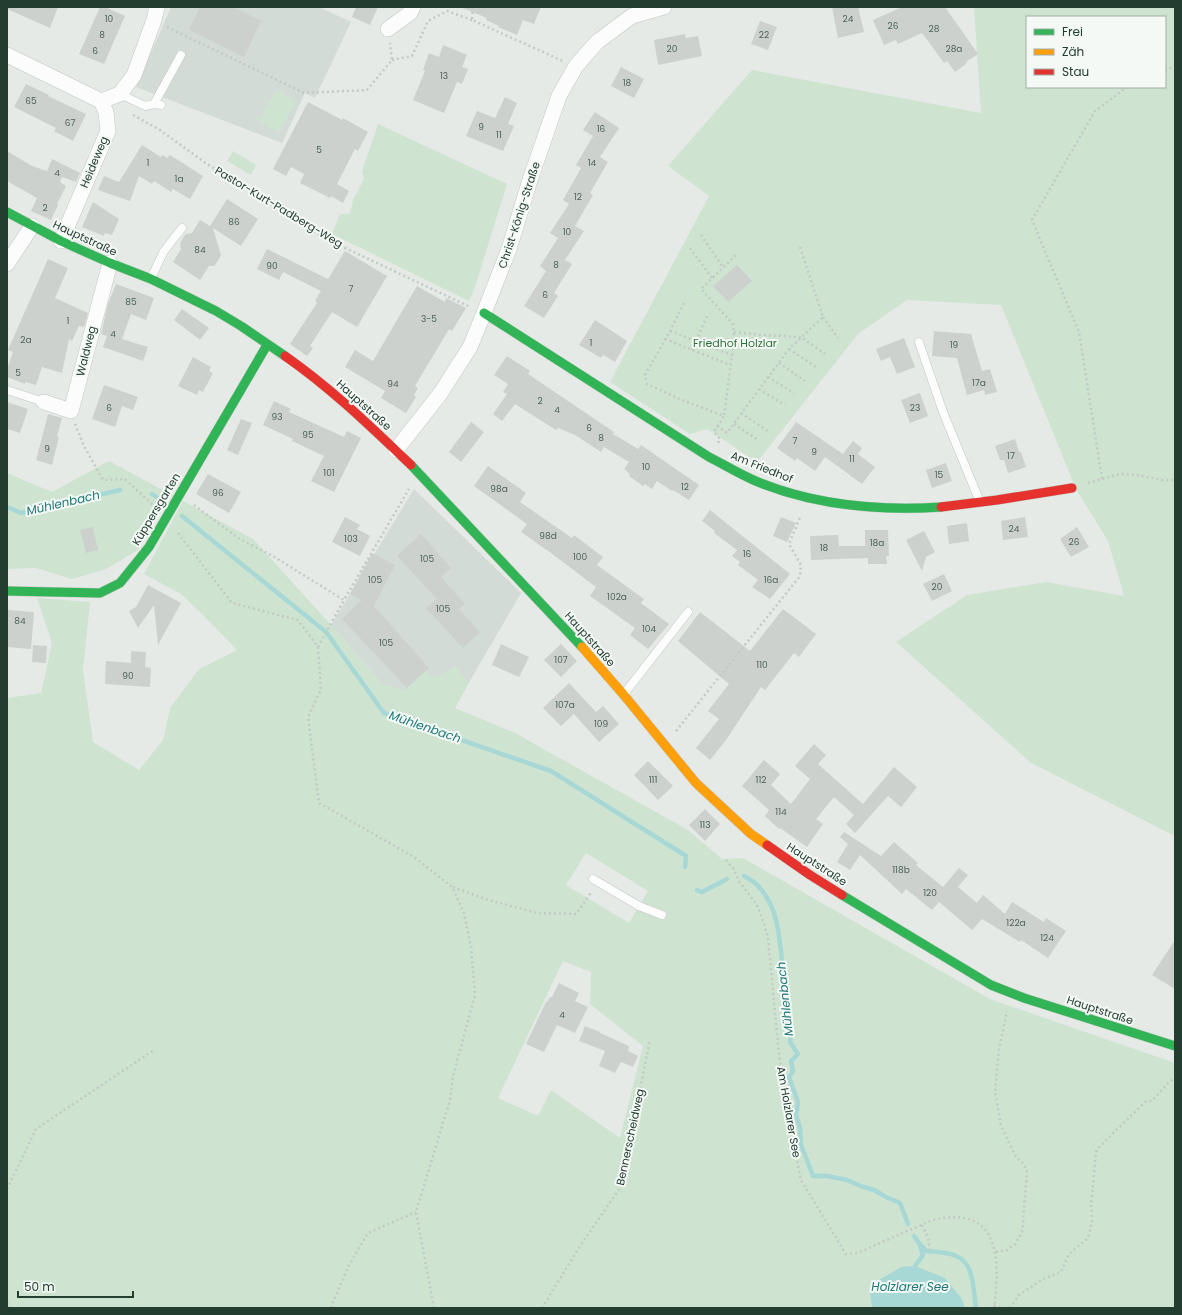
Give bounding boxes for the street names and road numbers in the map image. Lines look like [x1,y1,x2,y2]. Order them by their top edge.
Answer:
street label: Heideweg [76,134,112,190]
street label: Christ-König-Straße [494,159,544,270]
street label: Pastor-Kurt-Padberg-Weg [212,162,346,252]
street label: Hauptstraße [50,216,120,260]
street label: Waldweg [72,324,100,378]
street label: Hauptstraße [333,376,395,434]
street label: Am Friedhof [728,447,796,487]
street label: Küppersgarten [128,470,184,548]
street label: Hauptstraße [561,608,619,670]
street label: Hauptstraße [784,838,850,890]
street label: Hauptstraße [1065,992,1136,1028]
street label: Am Holzlarer See [773,1065,805,1159]
street label: Bennerscheidweg [612,1087,648,1187]

